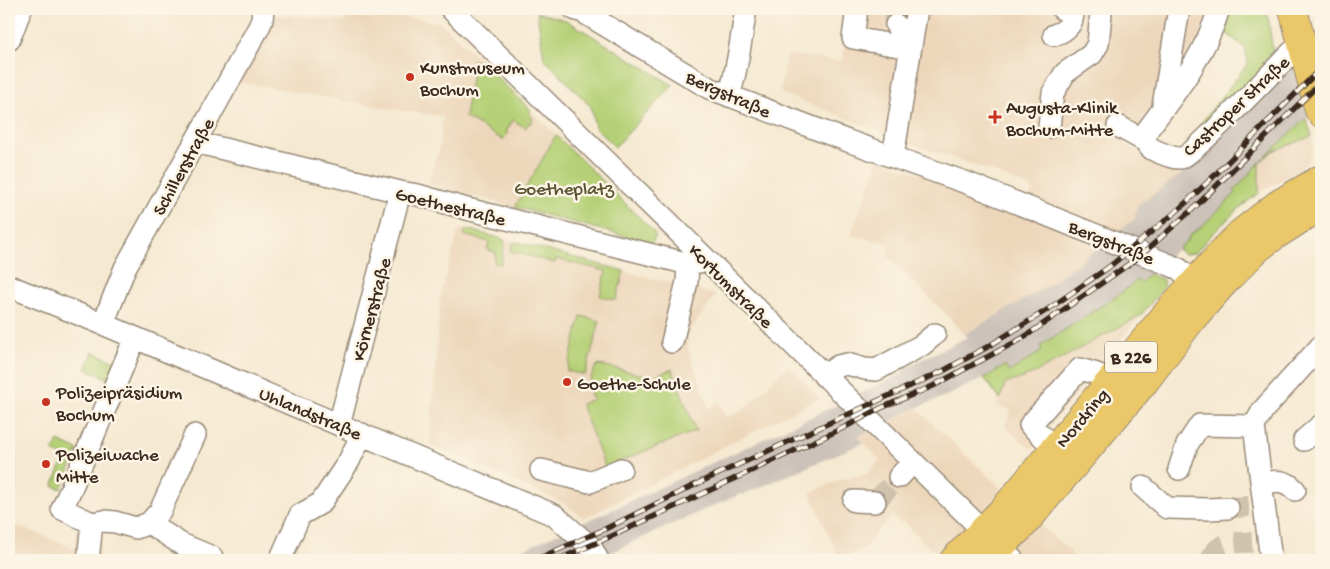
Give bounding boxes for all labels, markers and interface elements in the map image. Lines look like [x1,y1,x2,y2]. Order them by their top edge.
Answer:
street label: Castroper Straße [1179,52,1296,163]
place label: Kunstmuseum Bochum [419,58,525,103]
street label: Bergstraße [681,67,774,125]
marker: Kunstmuseum Bochum [404,71,416,83]
place label: Augusta-Klinik Bochum-Mitte [1005,98,1119,143]
marker: Augusta-Klinik Bochum-Mitte [988,110,1002,124]
street label: Schillerstraße [149,115,221,220]
park label: Goetheplatz [514,179,614,202]
street label: Goethestraße [393,184,508,233]
street label: Bergstraße [1064,216,1157,272]
street label: Kortumstraße [682,240,777,335]
street label: Körnerstraße [349,256,398,364]
road number: B 226 [1105,342,1157,372]
place label: Goethe-Schule [577,374,691,397]
marker: Goethe-Schule [561,376,573,388]
place label: Polizeipräsidium Bochum [55,383,183,428]
street label: Uhlandstraße [255,383,365,447]
street label: Nordring [1052,385,1115,454]
marker: Polizeipräsidium Bochum [40,396,52,408]
place label: Polizeiwache Mitte [55,445,159,490]
marker: Polizeiwache Mitte [40,458,52,470]

